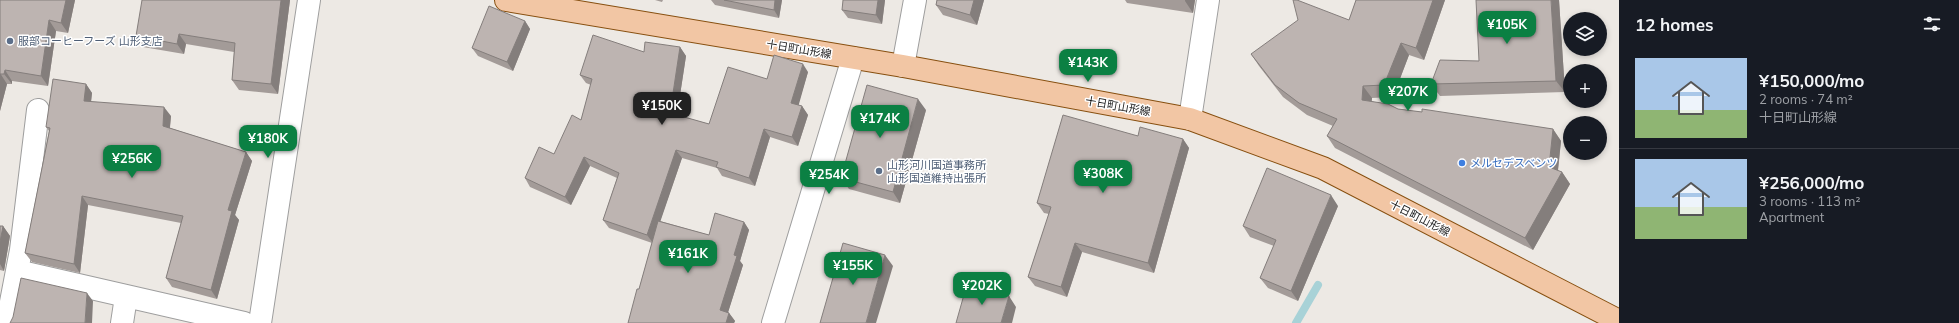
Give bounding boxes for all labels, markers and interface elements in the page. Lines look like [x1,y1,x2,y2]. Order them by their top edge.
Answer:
pin: ¥105K [1479,11,1535,45]
map controls [1563,12,1607,160]
button: layers [1563,12,1607,56]
icon: filters [1921,13,1943,35]
text: 12 homes [1635,14,1714,35]
text: ¥105K [1487,16,1527,32]
place label: 服部コーヒーフーズ 山形支店 [18,34,163,48]
marker: 服部コーヒーフーズ 山形支店 [5,36,15,46]
street label: 十日町山形線 [765,37,833,61]
pin: ¥143K [1060,49,1116,83]
text: ¥143K [1068,54,1108,70]
button: + [1563,64,1607,108]
text: ¥150,000/mo [1759,70,1864,91]
icon: home [1667,74,1715,122]
pin: ¥207K [1380,78,1436,112]
text: ¥207K [1388,83,1428,99]
text: 2 rooms · 74 m² [1759,91,1853,107]
pin: ¥150K [634,92,690,126]
street label: 十日町山形線 [1084,93,1152,119]
text: ¥150K [642,97,682,113]
pin: ¥174K [852,105,908,139]
text: 十日町山形線 [1759,109,1837,125]
text: ¥174K [860,110,900,126]
button: − [1563,116,1607,160]
pin: ¥180K [240,125,296,159]
text: ¥180K [248,130,288,146]
pin: ¥256K [104,145,160,179]
text: ¥256K [112,150,152,166]
place label: メルセデスベンツ [1470,156,1557,170]
place label: 山形河川国道事務所 山形国道維持出張所 [887,158,987,185]
marker: メルセデスベンツ [1457,158,1467,168]
pin: ¥308K [1075,160,1131,194]
pin: ¥254K [801,161,857,195]
text: ¥308K [1083,165,1123,181]
text: ¥254K [809,166,849,182]
marker: 山形河川国道事務所 山形国道維持出張所 [874,166,884,176]
text: ¥256,000/mo [1759,172,1864,193]
icon: home [1667,175,1715,223]
text: 3 rooms · 113 m² [1759,193,1860,209]
street label: 十日町山形線 [1387,197,1453,239]
text: Apartment [1759,209,1824,225]
pin: ¥161K [660,240,716,274]
text: ¥161K [668,245,708,261]
pin: ¥155K [825,252,881,286]
text: ¥155K [833,257,873,273]
pin: ¥202K [954,272,1010,306]
text: ¥202K [962,277,1002,293]

